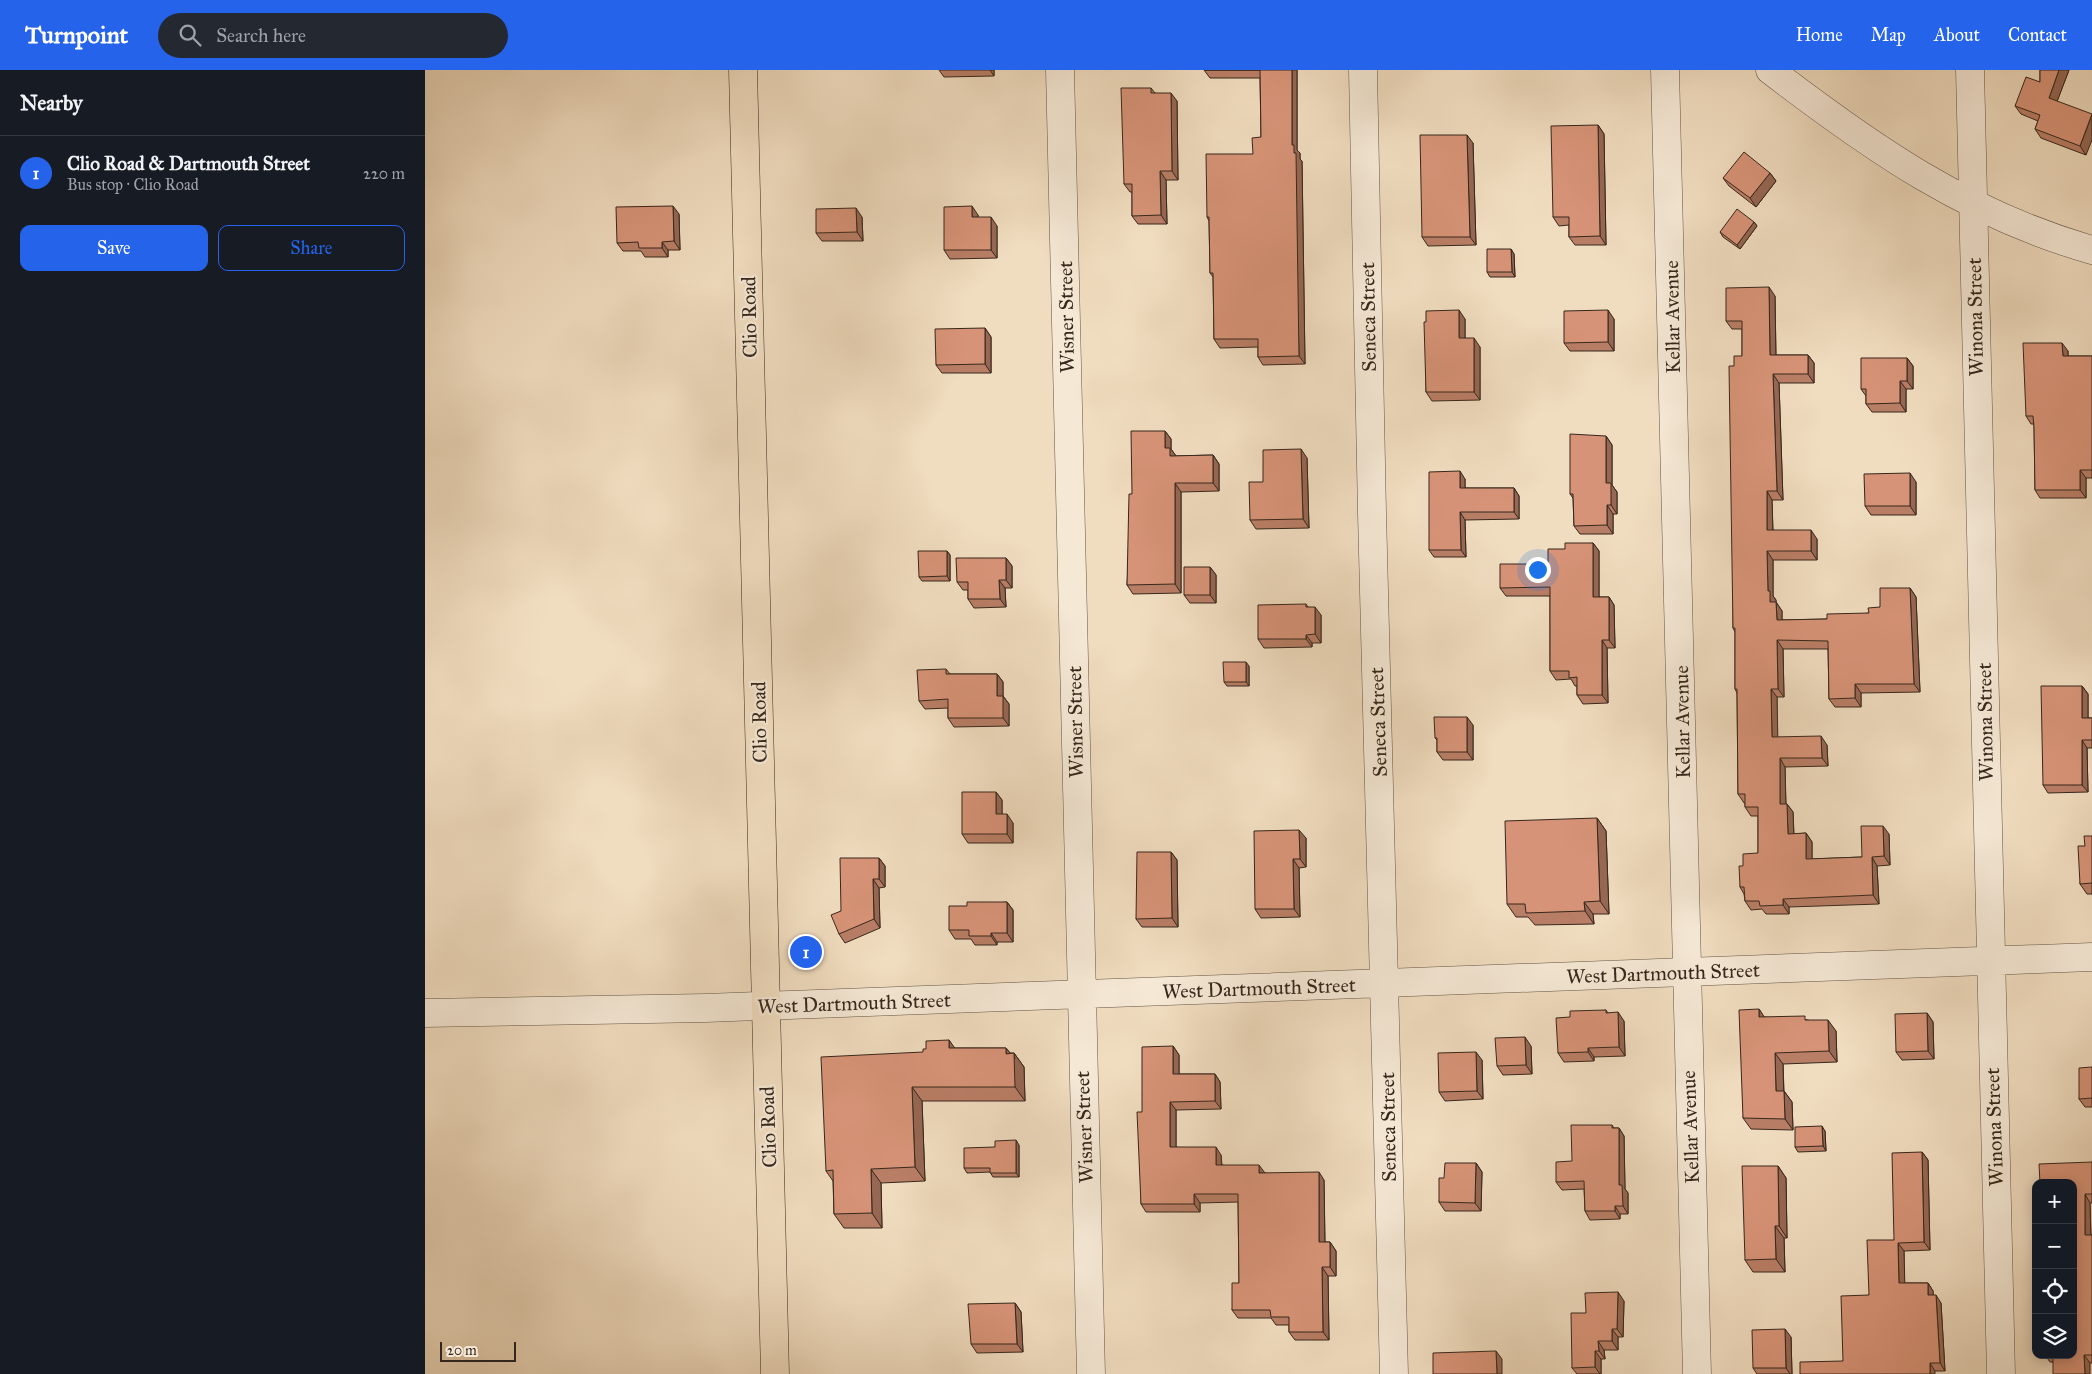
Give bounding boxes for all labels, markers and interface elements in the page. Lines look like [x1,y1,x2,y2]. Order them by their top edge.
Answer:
search box [158,13,508,58]
text: Turnpoint [25,20,128,50]
icon: search [176,21,204,49]
text: Search here [216,24,306,47]
text: Home [1796,24,1843,46]
text: Map [1871,24,1906,46]
text: About [1934,24,1980,46]
text: Contact [2008,24,2067,46]
text: Nearby [20,90,83,116]
text: Clio Road & Dartmouth Street [67,152,310,175]
text: 1 [33,164,39,183]
text: 220 m [363,164,405,183]
text: Bus stop · Clio Road [67,175,199,194]
button: Save [20,225,208,271]
button: Share [218,225,405,271]
street label: Winona Street [1962,257,1988,377]
street label: Kellar Avenue [1659,260,1685,374]
street label: Wisner Street [1053,261,1079,373]
street label: Seneca Street [1355,262,1381,372]
street label: Clio Road [736,276,762,358]
your location [1525,557,1551,583]
street label: Winona Street [1972,662,1998,782]
street label: Kellar Avenue [1669,665,1695,779]
street label: Wisner Street [1062,666,1088,778]
street label: Seneca Street [1364,667,1392,777]
street label: Clio Road [746,681,772,763]
pin: 1 [790,933,822,971]
street label: West Dartmouth Street [1566,958,1760,988]
street label: West Dartmouth Street [1162,973,1356,1003]
street label: West Dartmouth Street [757,988,951,1018]
street label: Winona Street [1980,1067,2008,1187]
street label: Wisner Street [1070,1070,1098,1184]
street label: Kellar Avenue [1676,1070,1704,1184]
street label: Seneca Street [1375,1072,1401,1182]
street label: Clio Road [755,1086,781,1168]
map controls [2032,1179,2077,1359]
button: + [2032,1179,2077,1224]
button: − [2032,1224,2077,1269]
button: locate [2032,1269,2077,1314]
button: layers [2032,1314,2077,1359]
scale bar [440,1339,516,1362]
text: 20 m [447,1342,477,1359]

